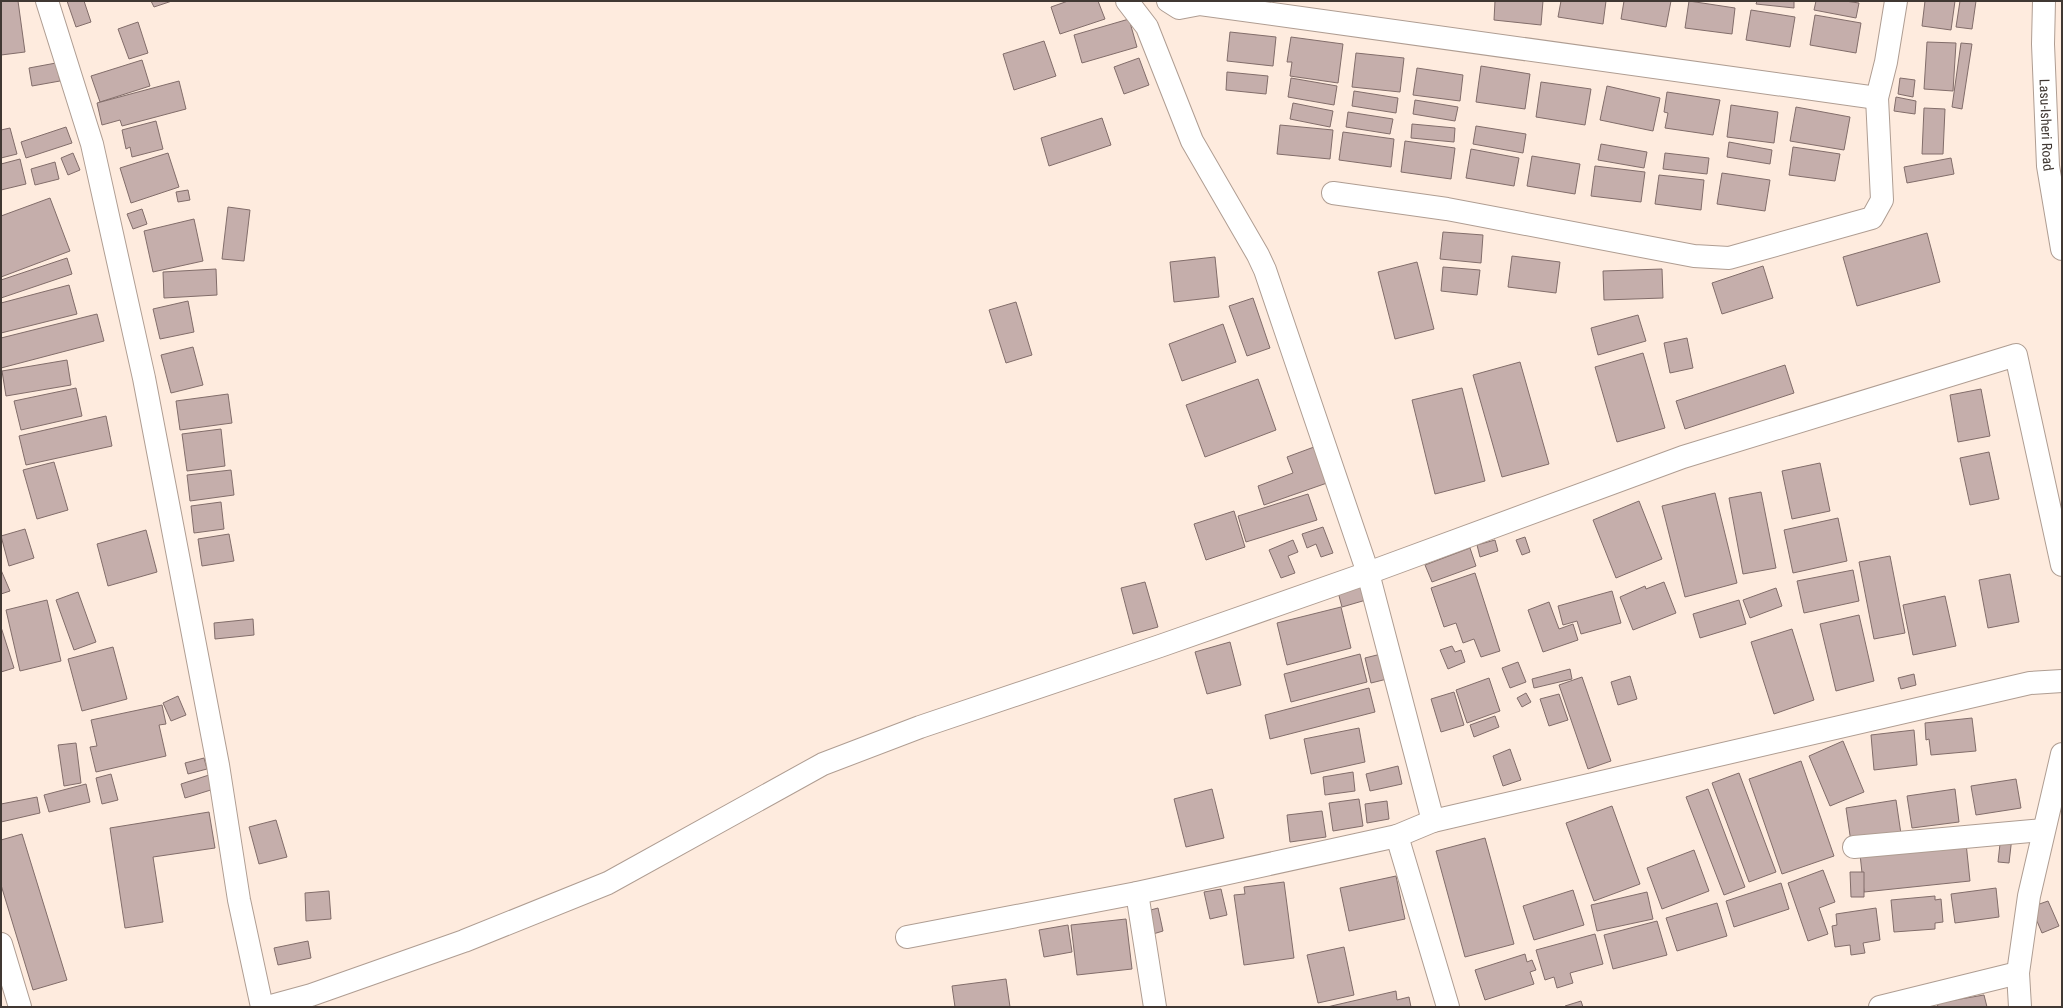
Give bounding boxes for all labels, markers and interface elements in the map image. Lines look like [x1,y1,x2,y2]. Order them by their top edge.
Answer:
street label: Lasu-Isheri Road [2036,79,2057,172]

